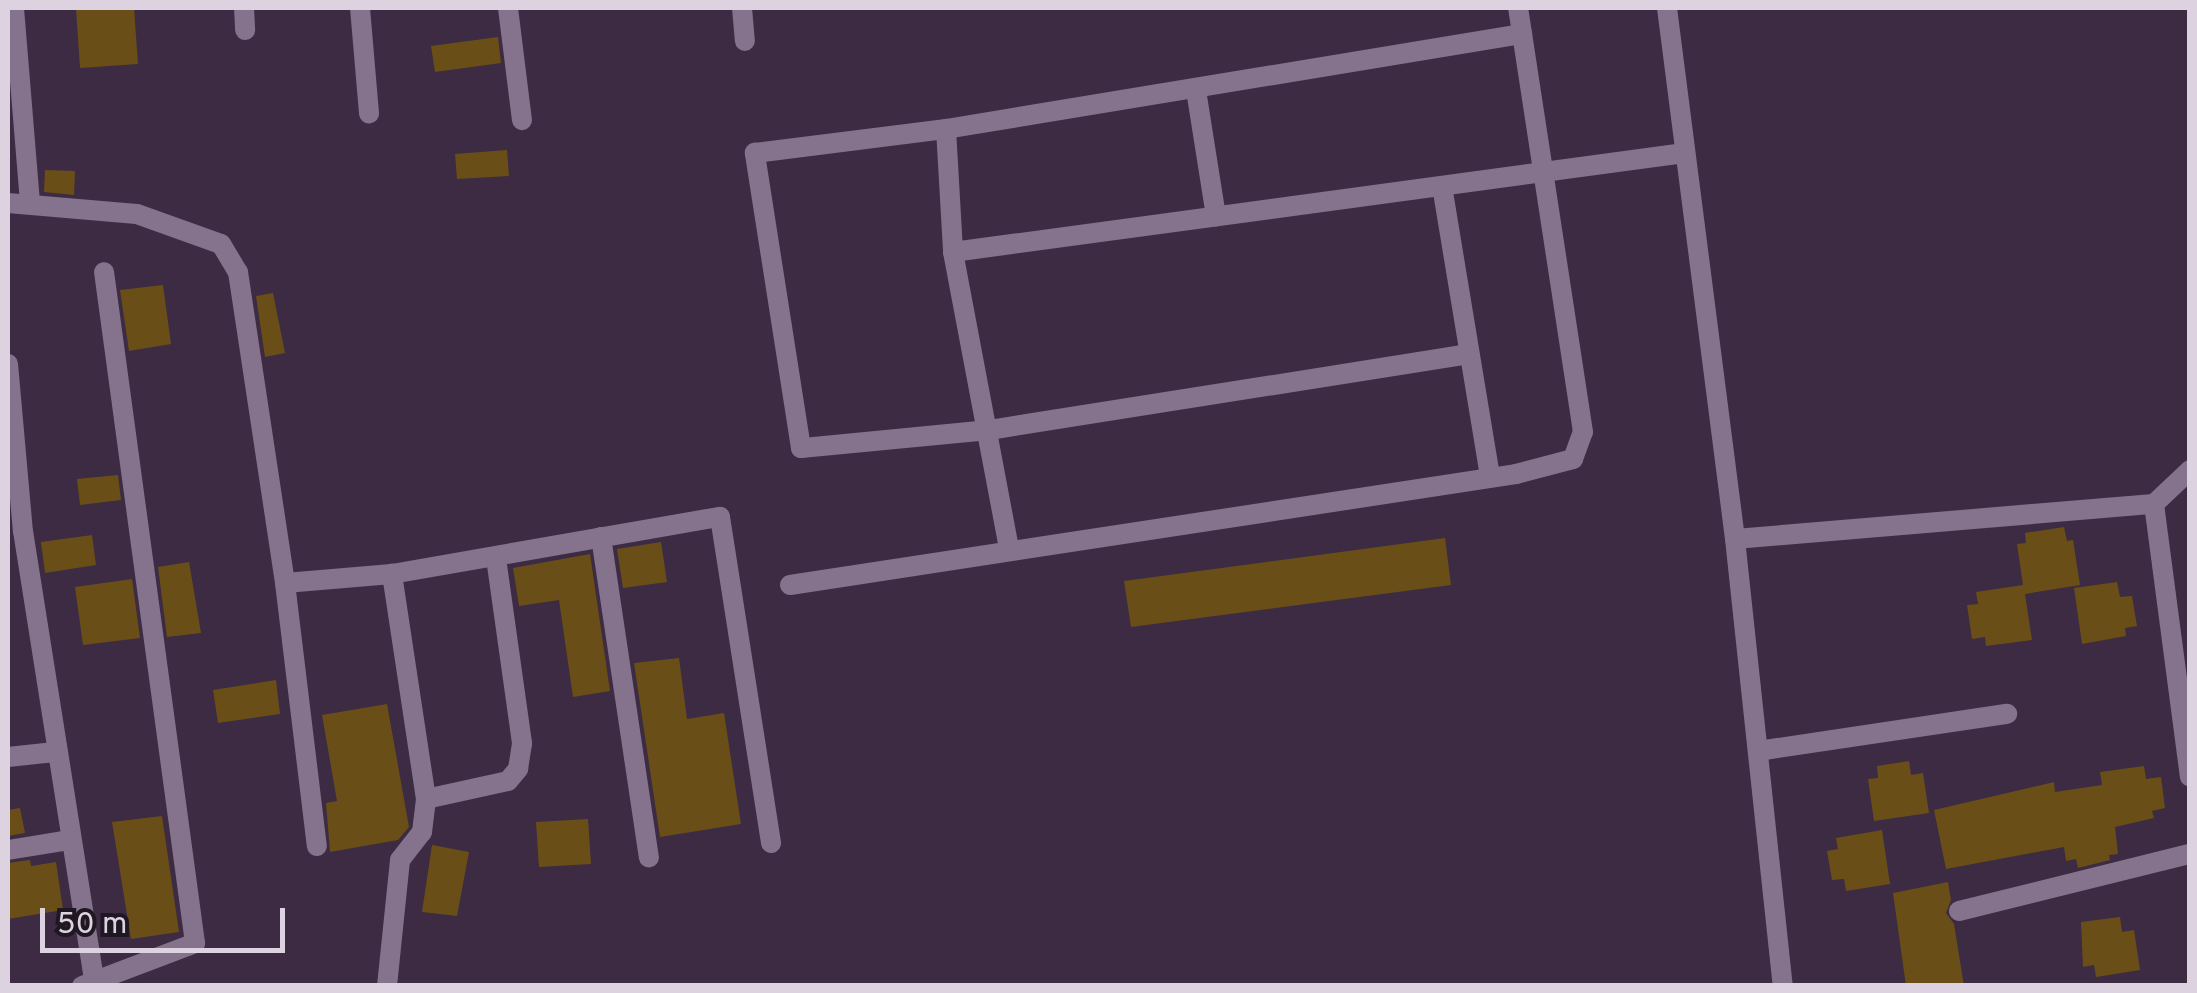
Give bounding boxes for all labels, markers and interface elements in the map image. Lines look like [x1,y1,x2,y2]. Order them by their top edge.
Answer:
scale bar [45,888,290,950]
text: 50 m [57,907,127,944]

